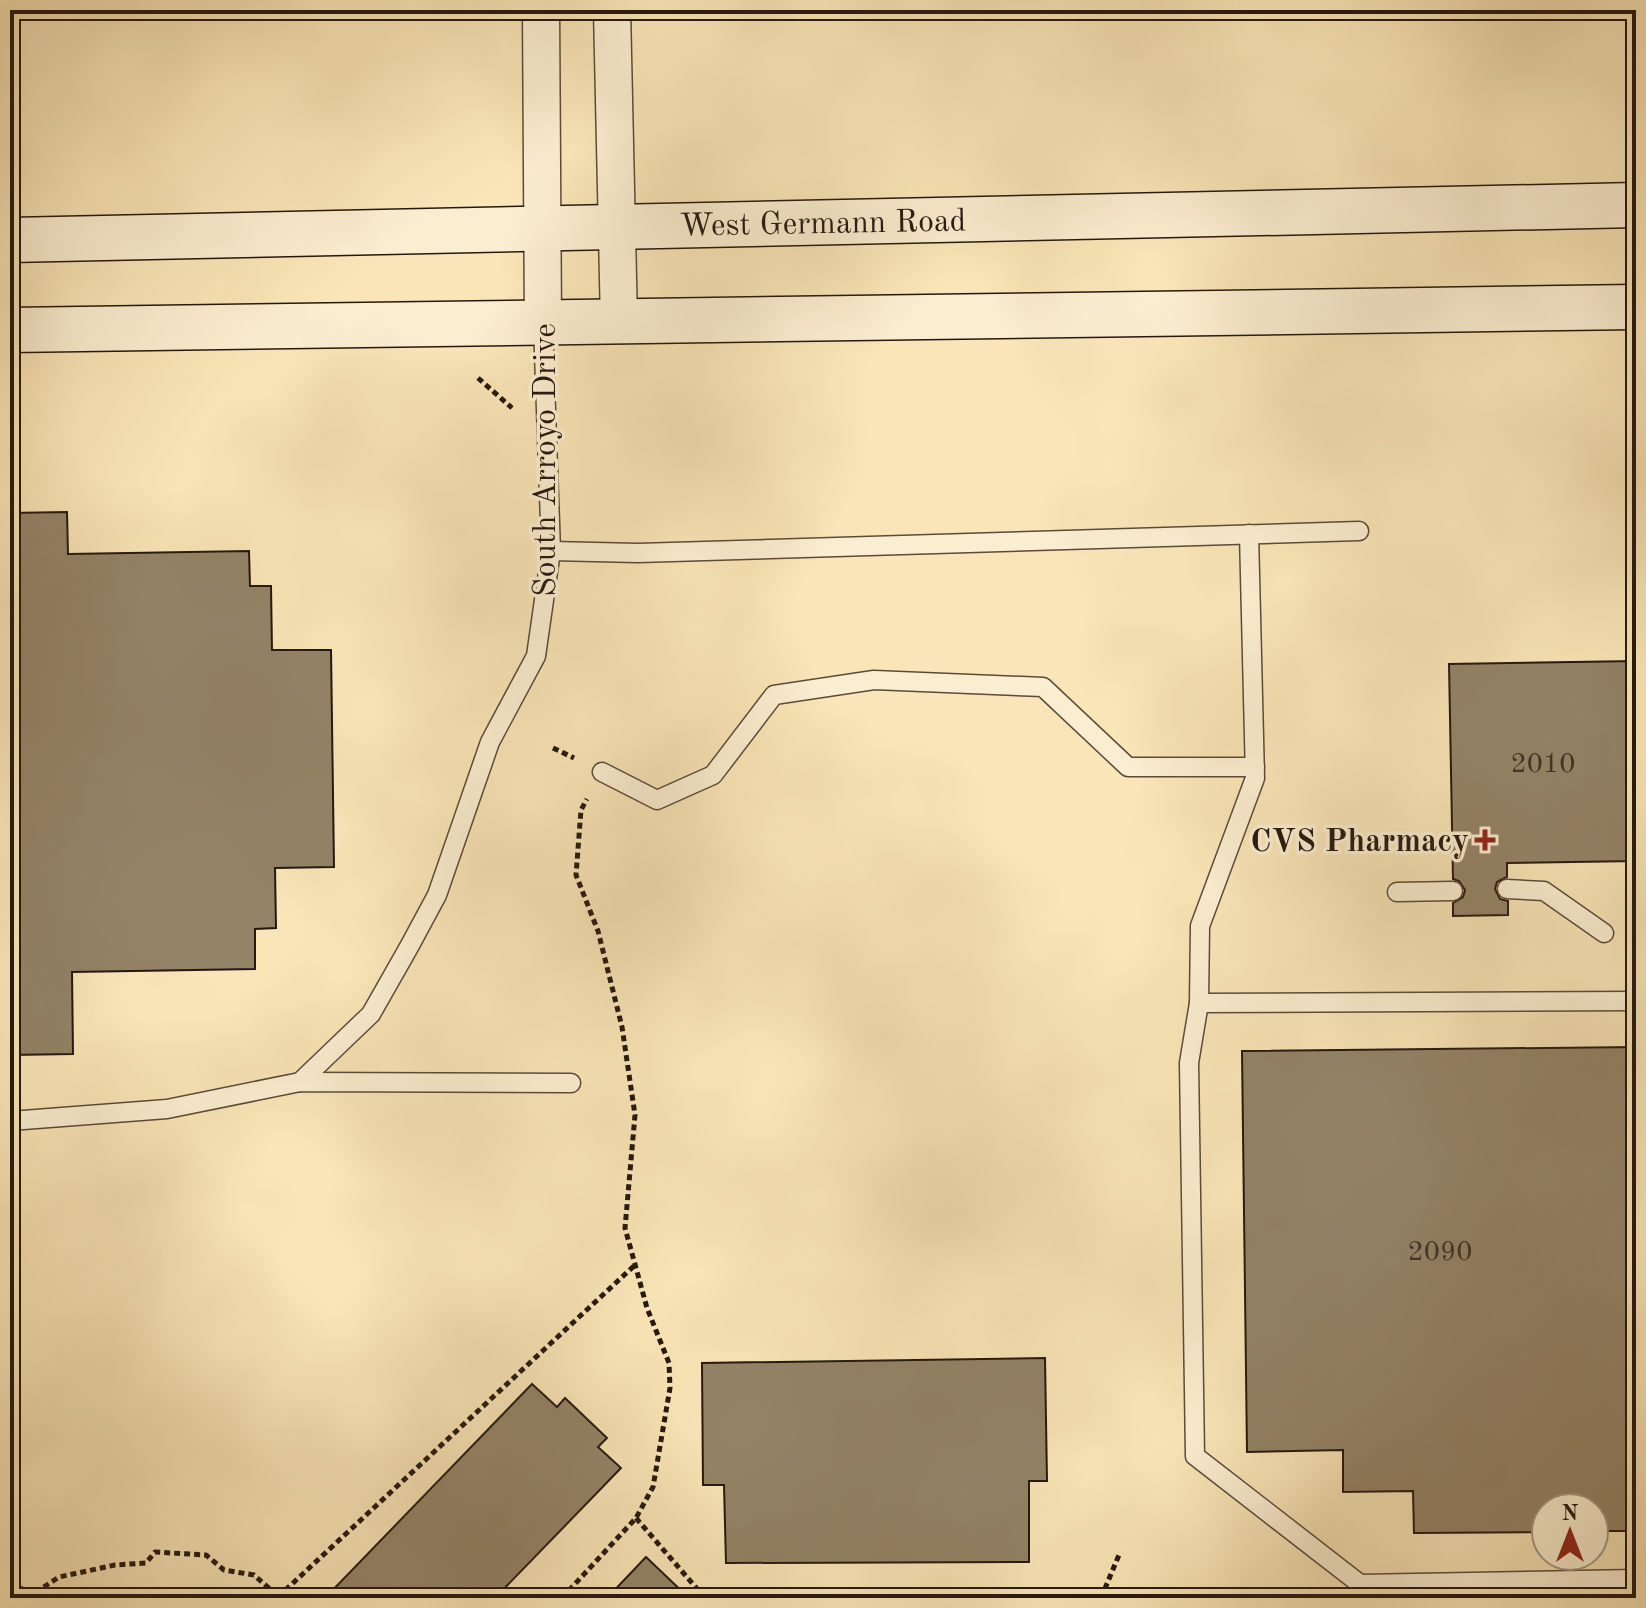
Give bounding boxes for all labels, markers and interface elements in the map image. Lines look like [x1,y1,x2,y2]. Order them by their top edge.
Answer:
street label: West Germann Road [679,206,967,243]
street label: South Arroyo Drive [531,323,563,597]
house number: 2010 [1511,751,1575,779]
place label: CVS Pharmacy [1250,827,1469,859]
marker: CVS Pharmacy [1476,831,1494,849]
house number: 2090 [1408,1239,1472,1267]
north arrow [1530,1492,1610,1572]
text: N [1562,1503,1579,1525]

